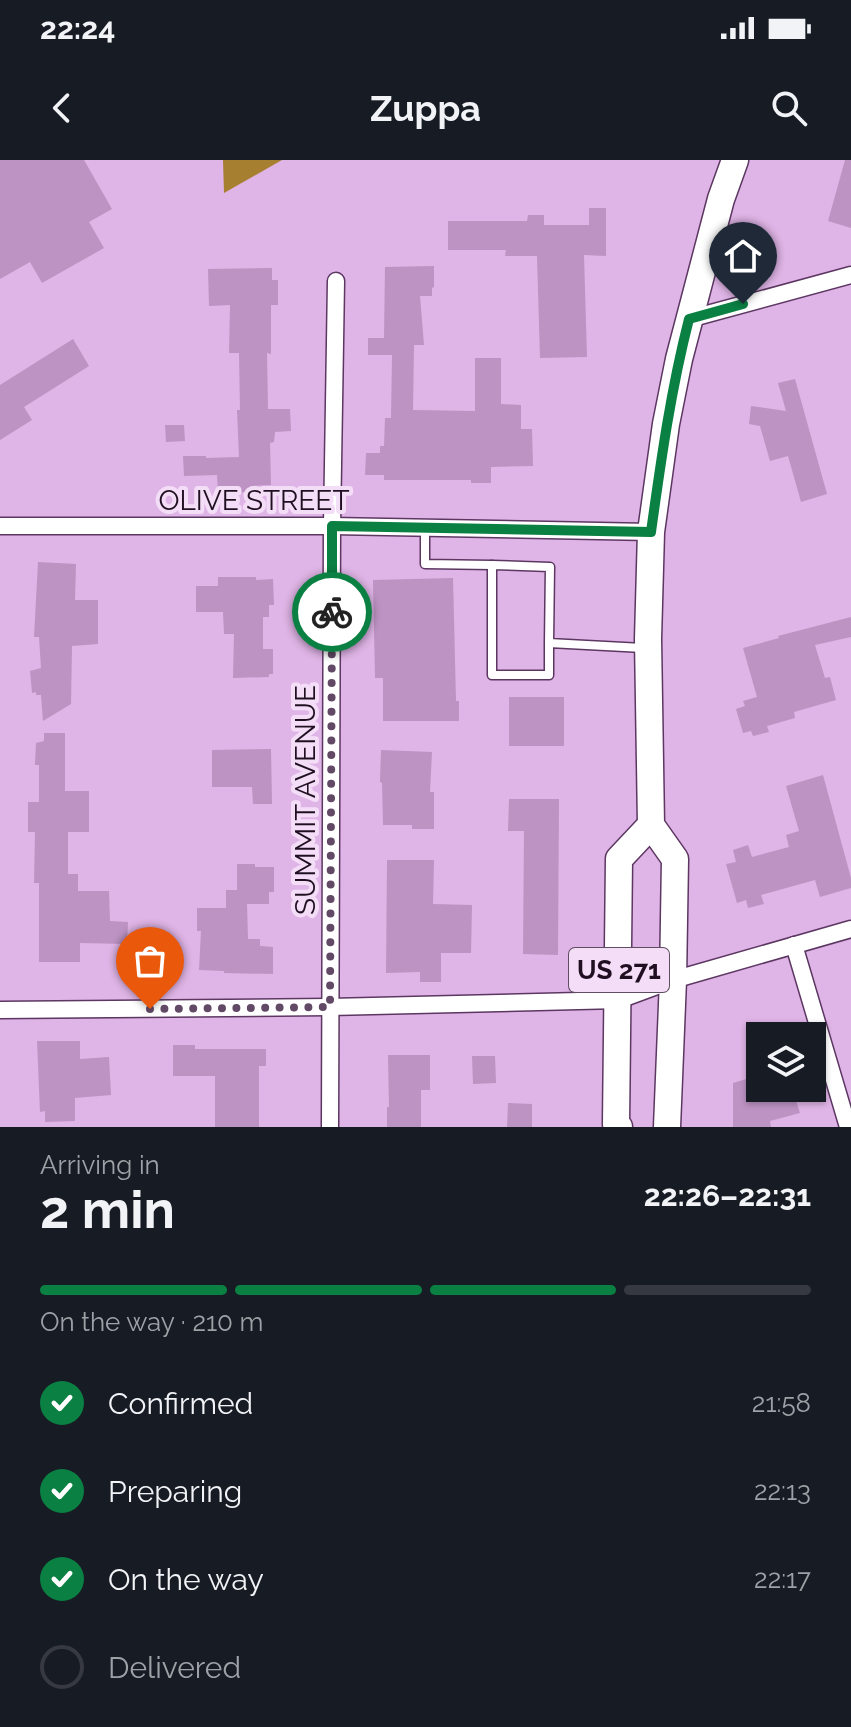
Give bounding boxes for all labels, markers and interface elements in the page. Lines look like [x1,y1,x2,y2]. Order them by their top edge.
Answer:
text: 22:24 [40,11,115,46]
icon: back [40,86,84,130]
icon: search [767,86,811,130]
text: Zuppa [370,87,481,129]
pin [709,222,777,304]
icon: home [721,234,765,278]
street label: OLIVE STREET [158,484,350,517]
courier [292,572,372,652]
icon: bike [310,590,354,634]
street label: SUMMIT AVENUE [289,685,322,915]
pin [116,927,184,1009]
icon: bag [128,939,172,983]
road number: US 271 [569,948,669,992]
map controls [746,1022,826,1102]
button: layers [746,1022,826,1102]
text: Arriving in [40,1150,160,1180]
text: 22:26–22:31 [644,1178,811,1213]
text: 2 min [40,1179,175,1240]
text: On the way · 210 m [40,1307,264,1337]
icon: check [40,1381,84,1425]
text: Confirmed [108,1386,253,1421]
text: 21:58 [752,1388,811,1418]
icon: check [40,1469,84,1513]
text: Preparing [108,1474,242,1509]
text: 22:13 [754,1476,811,1506]
icon: check [40,1557,84,1601]
text: On the way [108,1562,264,1597]
text: 22:17 [754,1564,811,1594]
text: Delivered [108,1650,241,1685]

